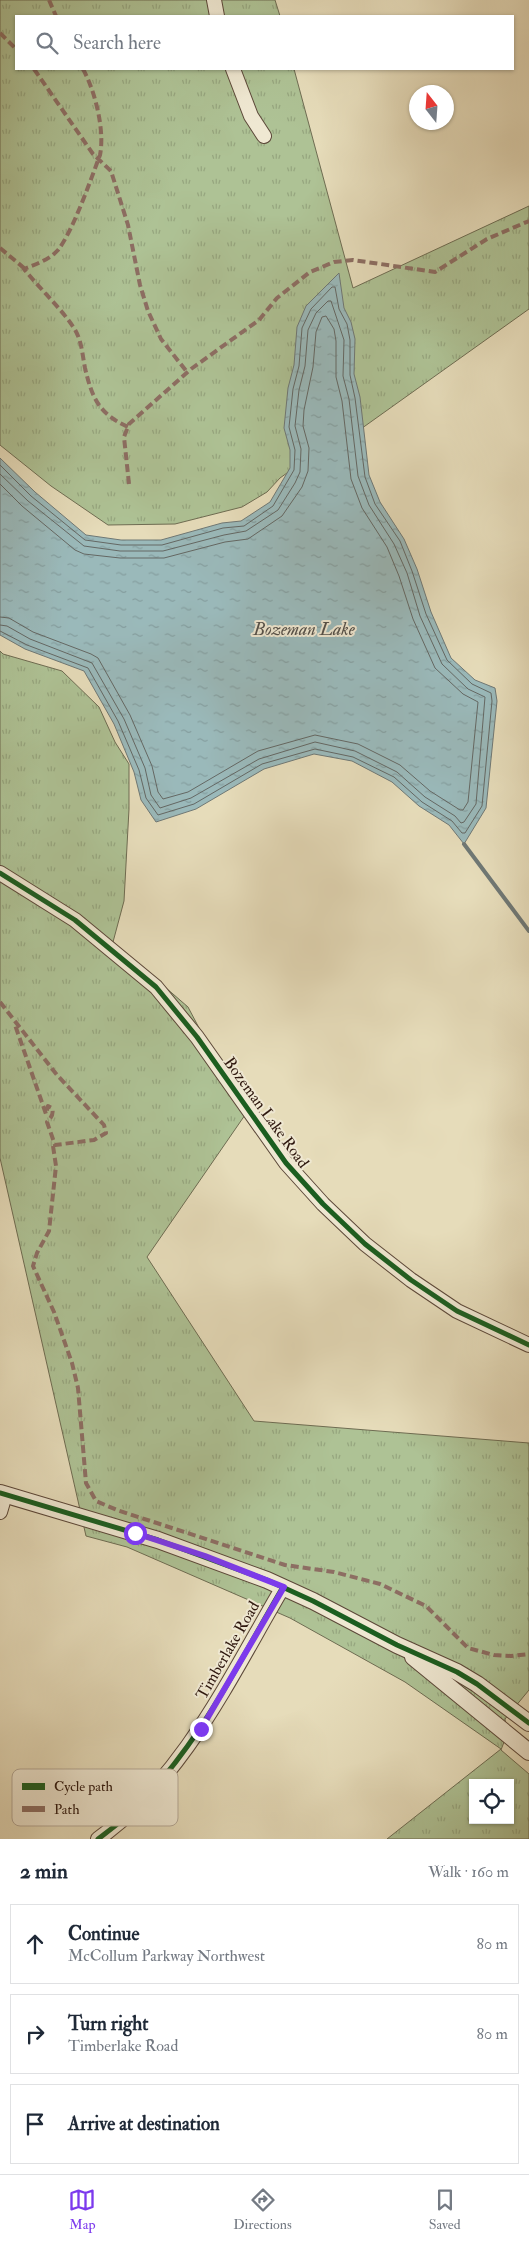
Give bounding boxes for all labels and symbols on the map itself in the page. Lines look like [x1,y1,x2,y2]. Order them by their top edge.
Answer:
north arrow [409,85,454,130]
water label: Bozeman Lake [252,618,356,641]
street label: Bozeman Lake Road [219,1053,313,1172]
route start [124,1522,147,1545]
street label: Timberlake Road [192,1598,264,1703]
route end [190,1718,213,1741]
legend [12,1769,178,1826]
text: Cycle path [54,1778,114,1796]
text: Path [54,1801,80,1818]

